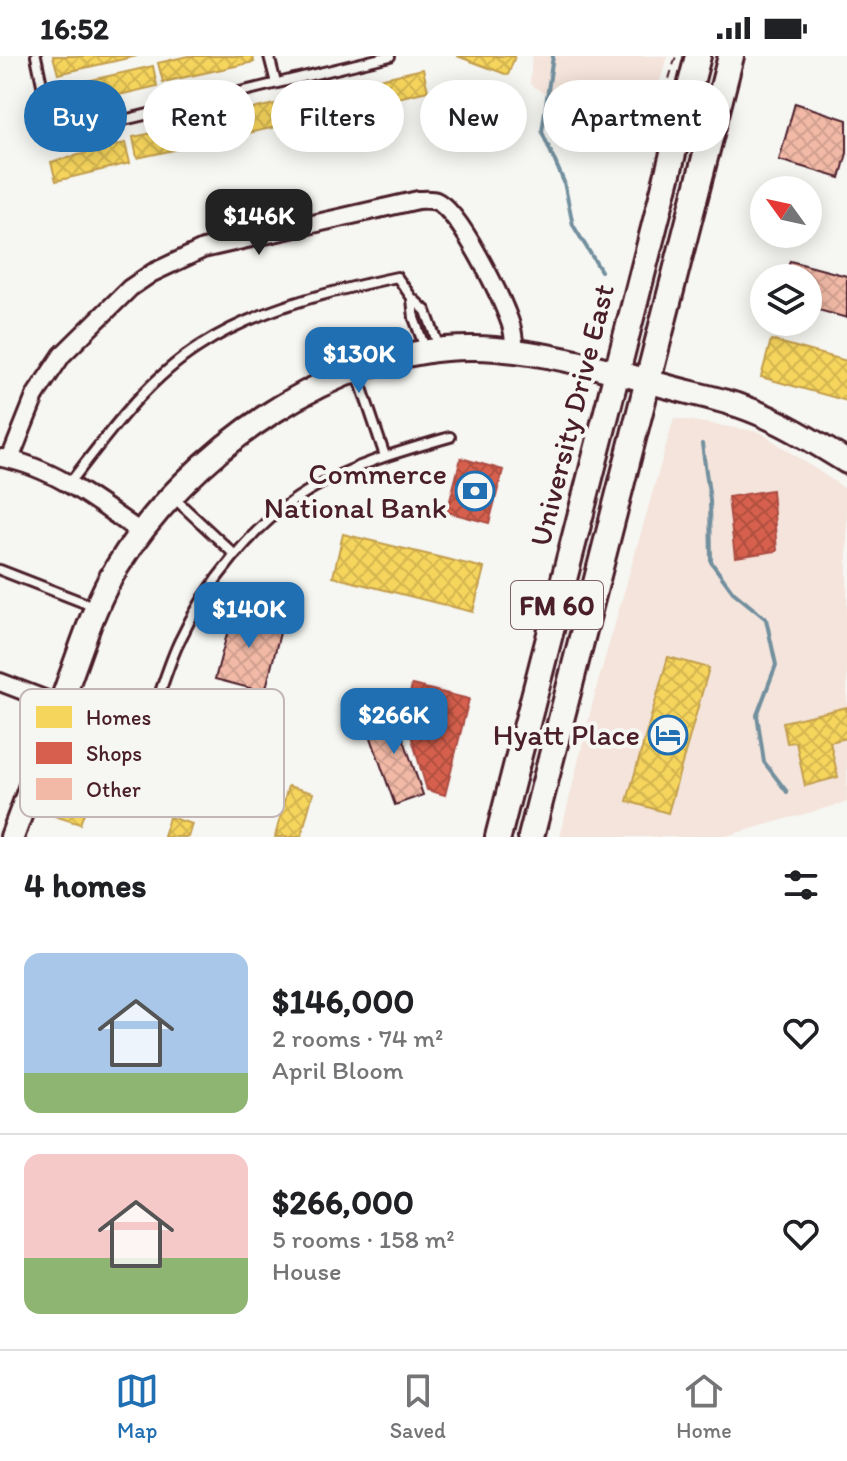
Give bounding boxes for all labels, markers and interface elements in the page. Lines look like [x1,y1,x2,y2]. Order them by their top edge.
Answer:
text: 16:52 [40,10,109,47]
chip: Buy [24,80,127,152]
chip: Rent [143,80,255,152]
chip: Filters [271,80,404,152]
chip: New [420,80,527,152]
chip: Apartment [543,80,730,152]
north arrow [750,176,822,248]
map controls [750,176,822,336]
pin: $146K [203,189,315,257]
text: $146K [223,199,295,231]
button: layers [750,264,822,336]
street label: University Drive East [521,280,622,550]
pin: $130K [303,327,415,395]
text: $130K [323,337,395,369]
place label: Commerce National Bank [264,455,447,526]
bank icon: Commerce National Bank [454,470,496,512]
road number: FM 60 [511,581,603,629]
pin: $140K [193,582,305,650]
text: $140K [212,592,286,624]
pin: $266K [338,688,450,756]
legend [20,689,284,817]
text: $266K [359,698,429,730]
text: Homes [86,704,151,731]
hotel icon: Hyatt Place [647,714,689,756]
place label: Hyatt Place [493,716,640,753]
text: Shops [86,740,142,767]
text: Other [86,776,141,803]
icon: filters [779,863,823,907]
text: 4 homes [24,865,147,906]
text: $146,000 [272,981,414,1022]
icon: home [88,985,184,1081]
icon: heart [779,1011,823,1055]
text: 2 rooms · 74 m² [272,1022,443,1054]
text: April Bloom [272,1054,404,1086]
text: $266,000 [272,1182,414,1223]
icon: home [88,1186,184,1282]
icon: heart [779,1212,823,1256]
text: 5 rooms · 158 m² [272,1223,455,1255]
text: House [272,1255,342,1287]
tab: Map [115,1369,159,1444]
tab: Saved [390,1369,446,1444]
tab: Home [676,1369,732,1444]

